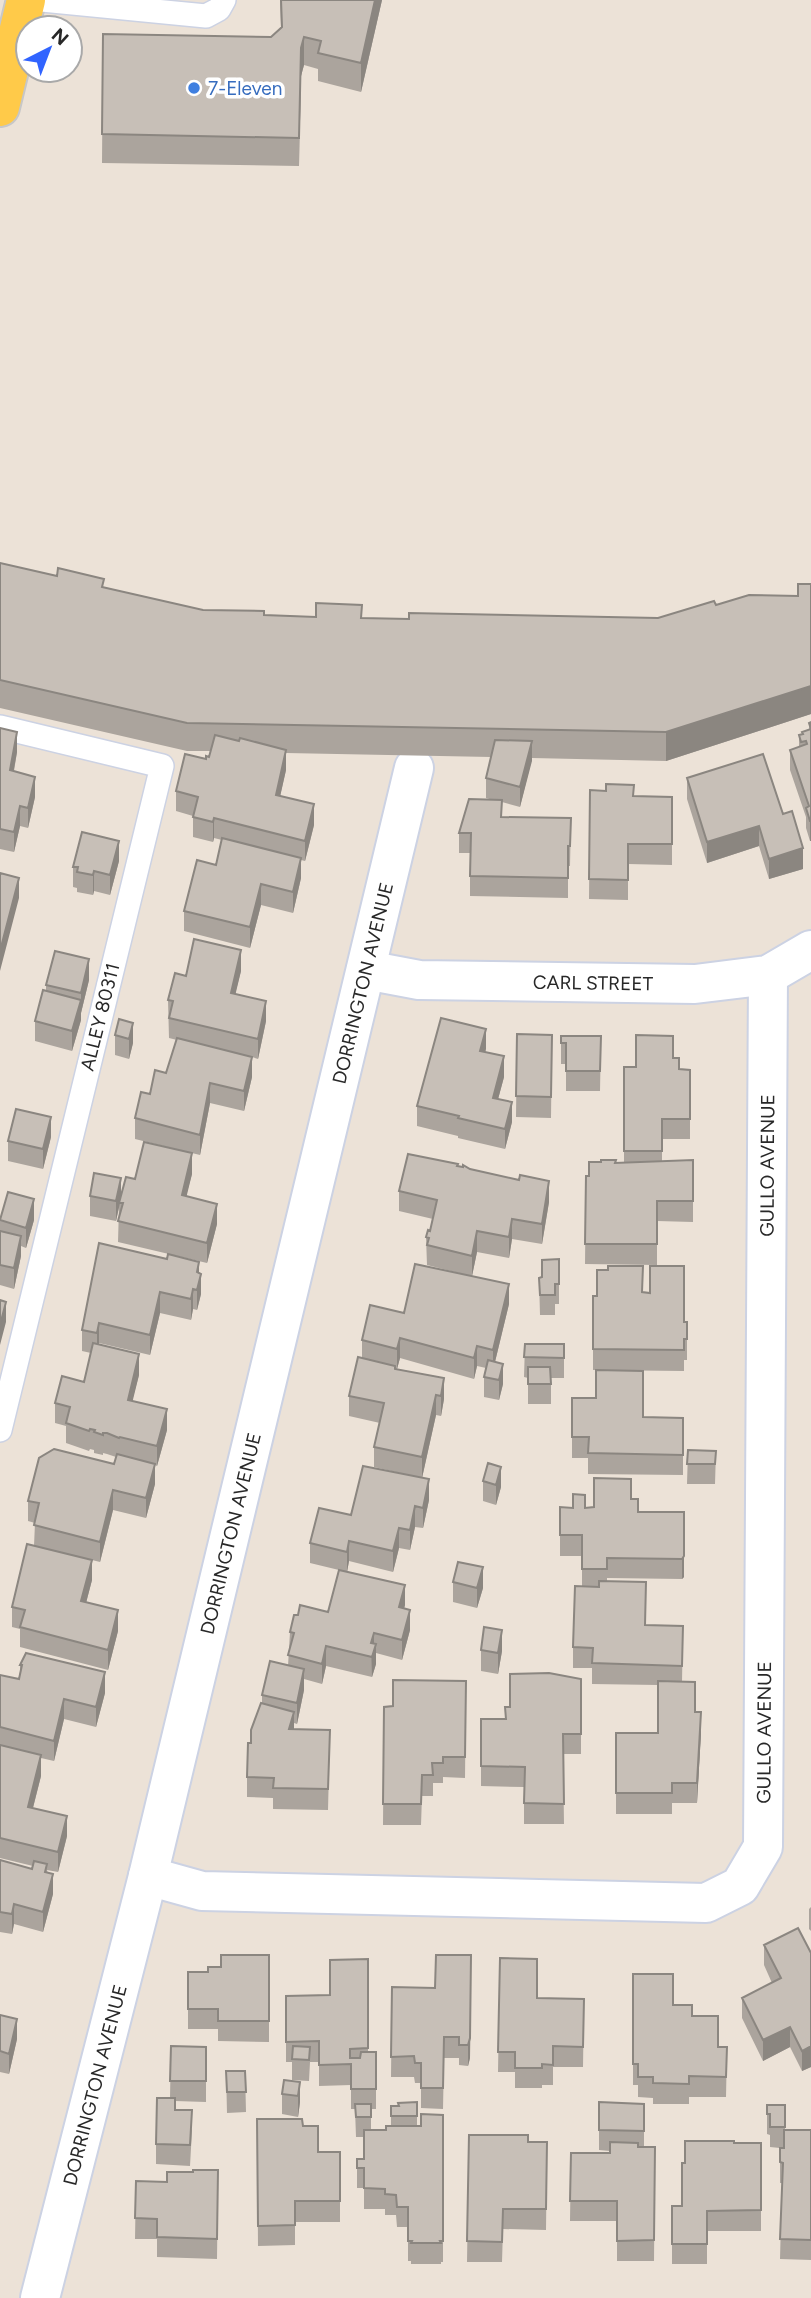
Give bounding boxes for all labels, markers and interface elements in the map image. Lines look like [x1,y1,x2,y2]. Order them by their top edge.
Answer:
north arrow [14,14,84,84]
text: N [47,23,73,50]
place label: 7-Eleven [208,77,282,100]
marker: 7-Eleven [186,80,202,96]
street label: DORRINGTON AVENUE [327,880,398,1086]
street label: ALLEY 80311 [76,961,124,1073]
street label: CARL STREET [533,970,654,995]
street label: GULLO AVENUE [755,1094,779,1237]
street label: DORRINGTON AVENUE [195,1430,266,1636]
street label: GULLO AVENUE [752,1661,776,1804]
street label: DORRINGTON AVENUE [58,1982,131,2188]

